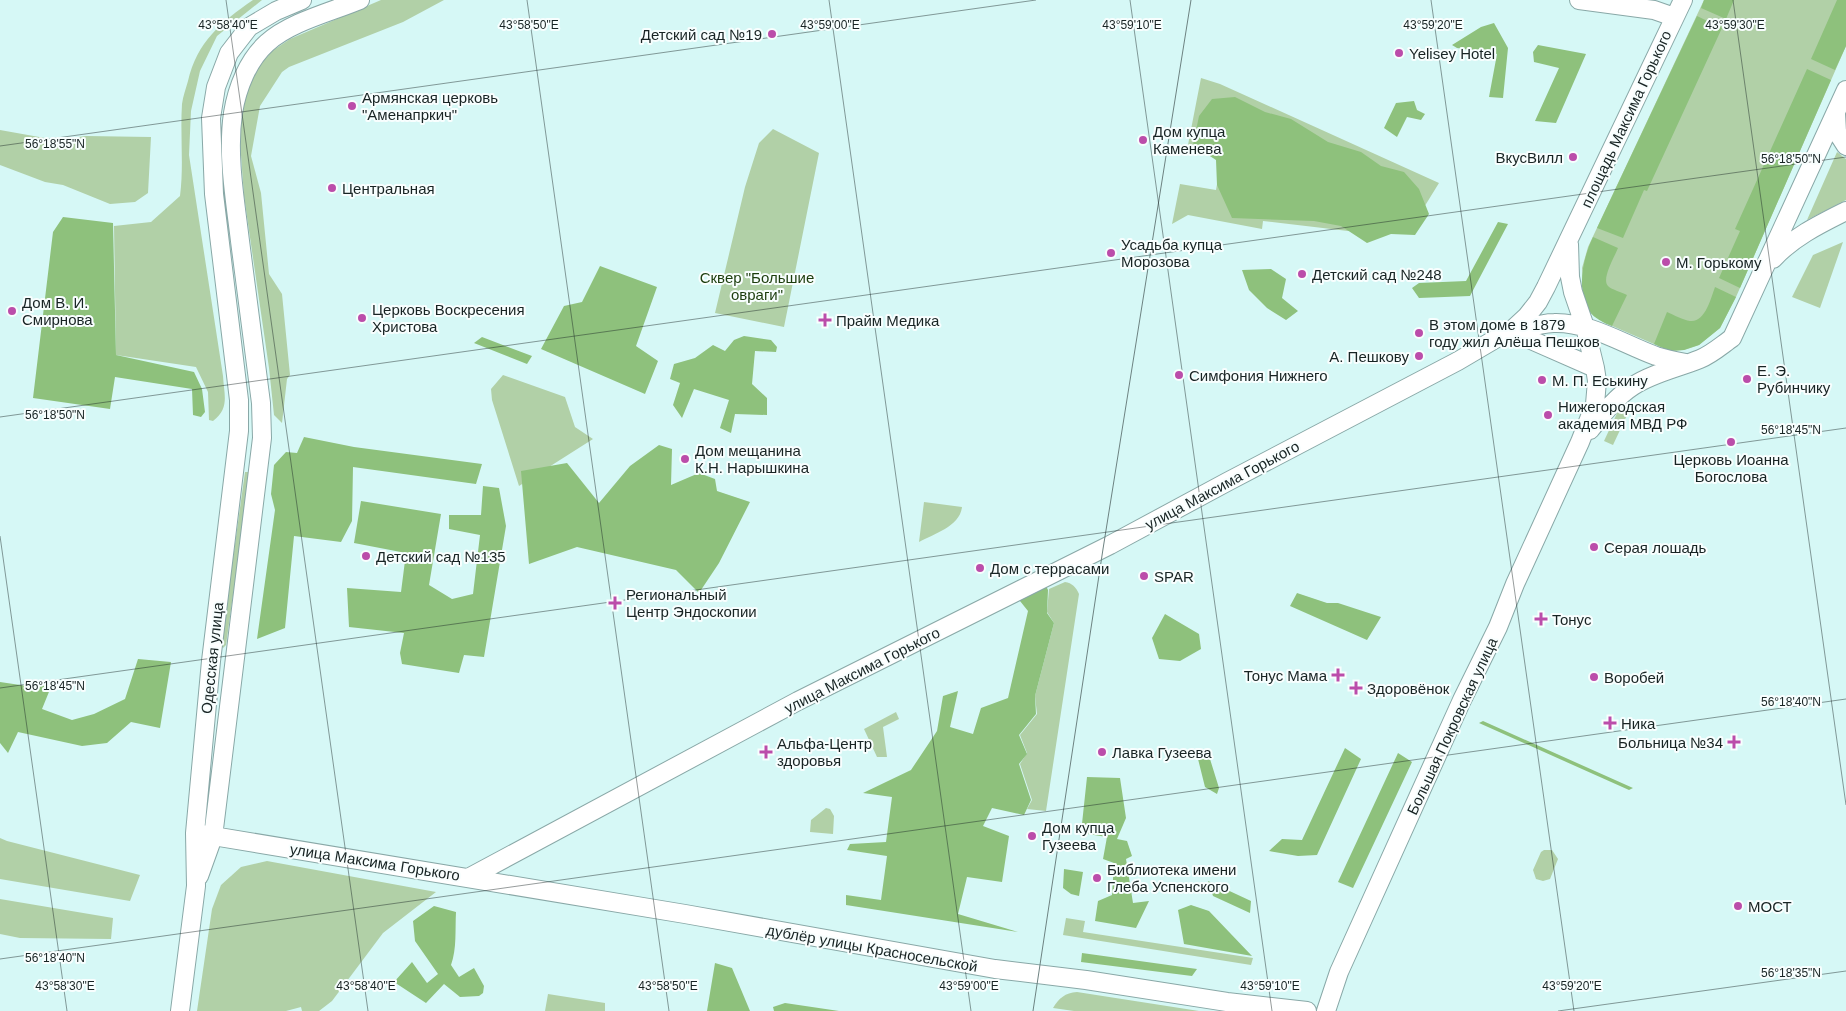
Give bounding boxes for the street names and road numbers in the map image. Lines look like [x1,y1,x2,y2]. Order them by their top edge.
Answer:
street label: площадь Максима Горького [1577,28,1675,210]
street label: улица Максима Горького [1142,437,1302,533]
street label: Одесская улица [198,601,226,715]
street label: улица Максима Горького [782,623,942,717]
street label: Большая Покровская улица [1403,634,1501,817]
street label: улица Максима Горького [289,840,461,884]
street label: дублёр улицы Красносельской [765,921,979,975]

